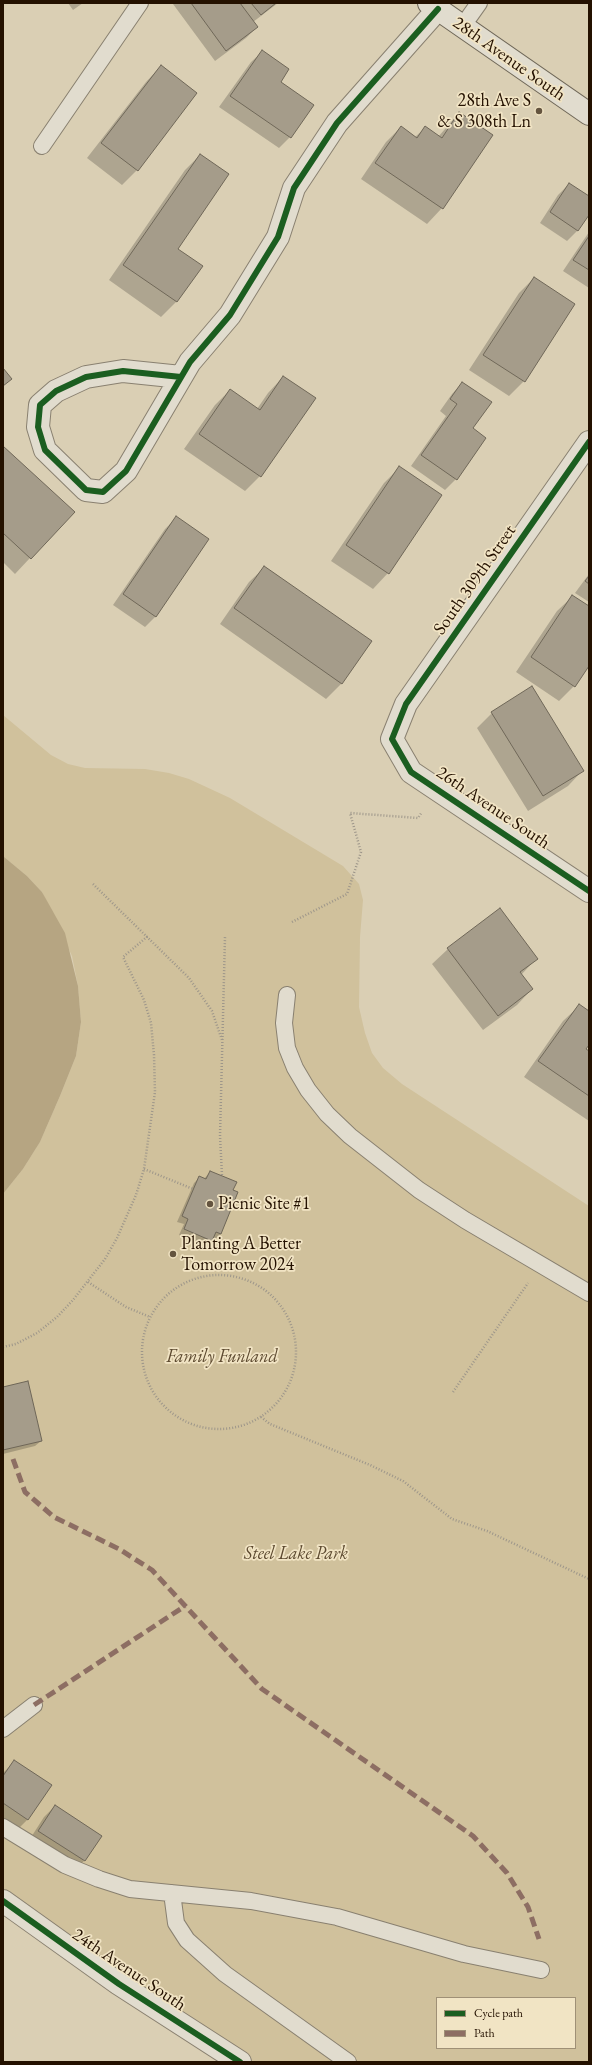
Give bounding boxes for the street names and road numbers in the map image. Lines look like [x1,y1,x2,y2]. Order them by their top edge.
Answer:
street label: 28th Avenue South [448,12,570,106]
street label: South 309th Street [429,521,521,639]
street label: 26th Avenue South [432,762,554,854]
street label: 24th Avenue South [68,1924,190,2016]

